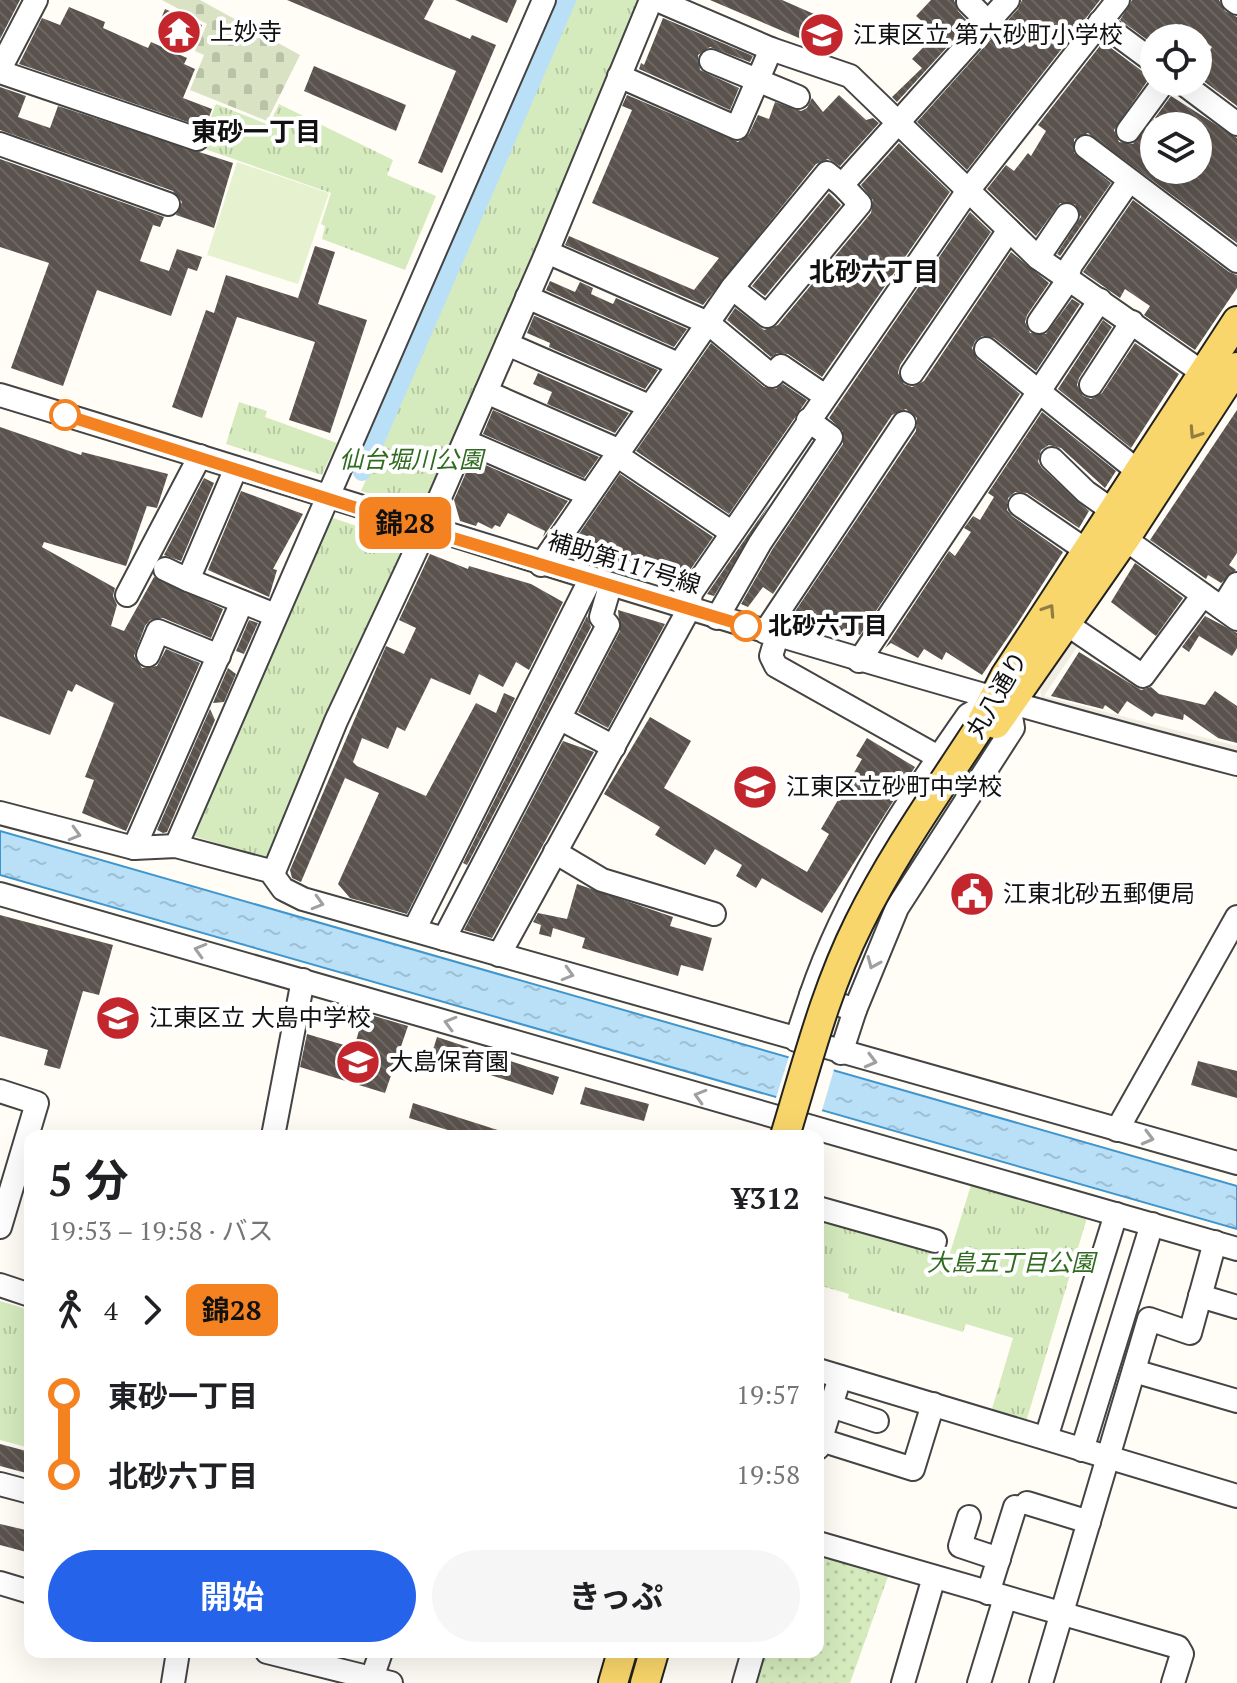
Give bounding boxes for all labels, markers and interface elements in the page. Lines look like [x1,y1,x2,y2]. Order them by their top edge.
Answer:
temple icon: 上妙寺 [155,8,203,56]
school or university icon: 江東区立 第六砂町小学校 [798,11,846,59]
place label: 上妙寺 [210,15,282,47]
place label: 江東区立 第六砂町小学校 [853,18,1123,50]
map controls [1140,24,1212,184]
button: locate [1140,24,1212,96]
button: layers [1140,112,1212,184]
district label: 東砂一丁目 [191,114,321,148]
district label: 北砂六丁目 [809,254,939,288]
unlabelled marker [50,400,80,430]
one-way arrow [1189,424,1204,438]
park label: 仙台堀川公園 [339,443,486,475]
line badge: 錦28 [359,497,451,549]
text: 錦28 [375,504,435,541]
street label: 補助第117号線 [544,524,705,600]
one-way arrow [1039,604,1054,618]
place label: 北砂六丁目 [768,609,888,641]
marker: 北砂六丁目 [731,611,761,641]
street label: 丸八通り [958,645,1034,744]
school or university icon: 江東区立砂町中学校 [731,763,779,811]
place label: 江東区立砂町中学校 [786,770,1002,802]
one-way arrow [68,824,82,841]
public building icon: 江東北砂五郵便局 [948,870,996,918]
place label: 江東北砂五郵便局 [1003,877,1195,909]
one-way arrow [310,894,324,910]
one-way arrow [194,943,208,959]
one-way arrow [866,955,882,969]
one-way arrow [560,965,574,981]
school or university icon: 江東区立 大島中学校 [94,994,142,1042]
place label: 江東区立 大島中学校 [149,1001,371,1033]
one-way arrow [443,1016,457,1032]
school or university icon: 大島保育園 [334,1038,382,1086]
place label: 大島保育園 [389,1045,509,1077]
one-way arrow [863,1052,877,1068]
one-way arrow [693,1088,707,1105]
one-way arrow [1141,1129,1155,1146]
text: 5 分 [48,1150,129,1209]
text: ¥312 [732,1178,800,1218]
text: 19:53 – 19:58 · バス [48,1213,274,1247]
park label: 大島五丁目公園 [927,1246,1098,1278]
icon: walk [48,1288,92,1332]
icon: forward [130,1288,174,1332]
text: 錦28 [202,1291,262,1328]
text: 4 [104,1293,118,1327]
text: 東砂一丁目 [108,1376,258,1416]
text: 19:57 [736,1377,800,1411]
text: 北砂六丁目 [108,1456,258,1496]
text: 19:58 [736,1457,800,1491]
button: 開始 [48,1550,416,1642]
button: きっぷ [432,1550,800,1642]

